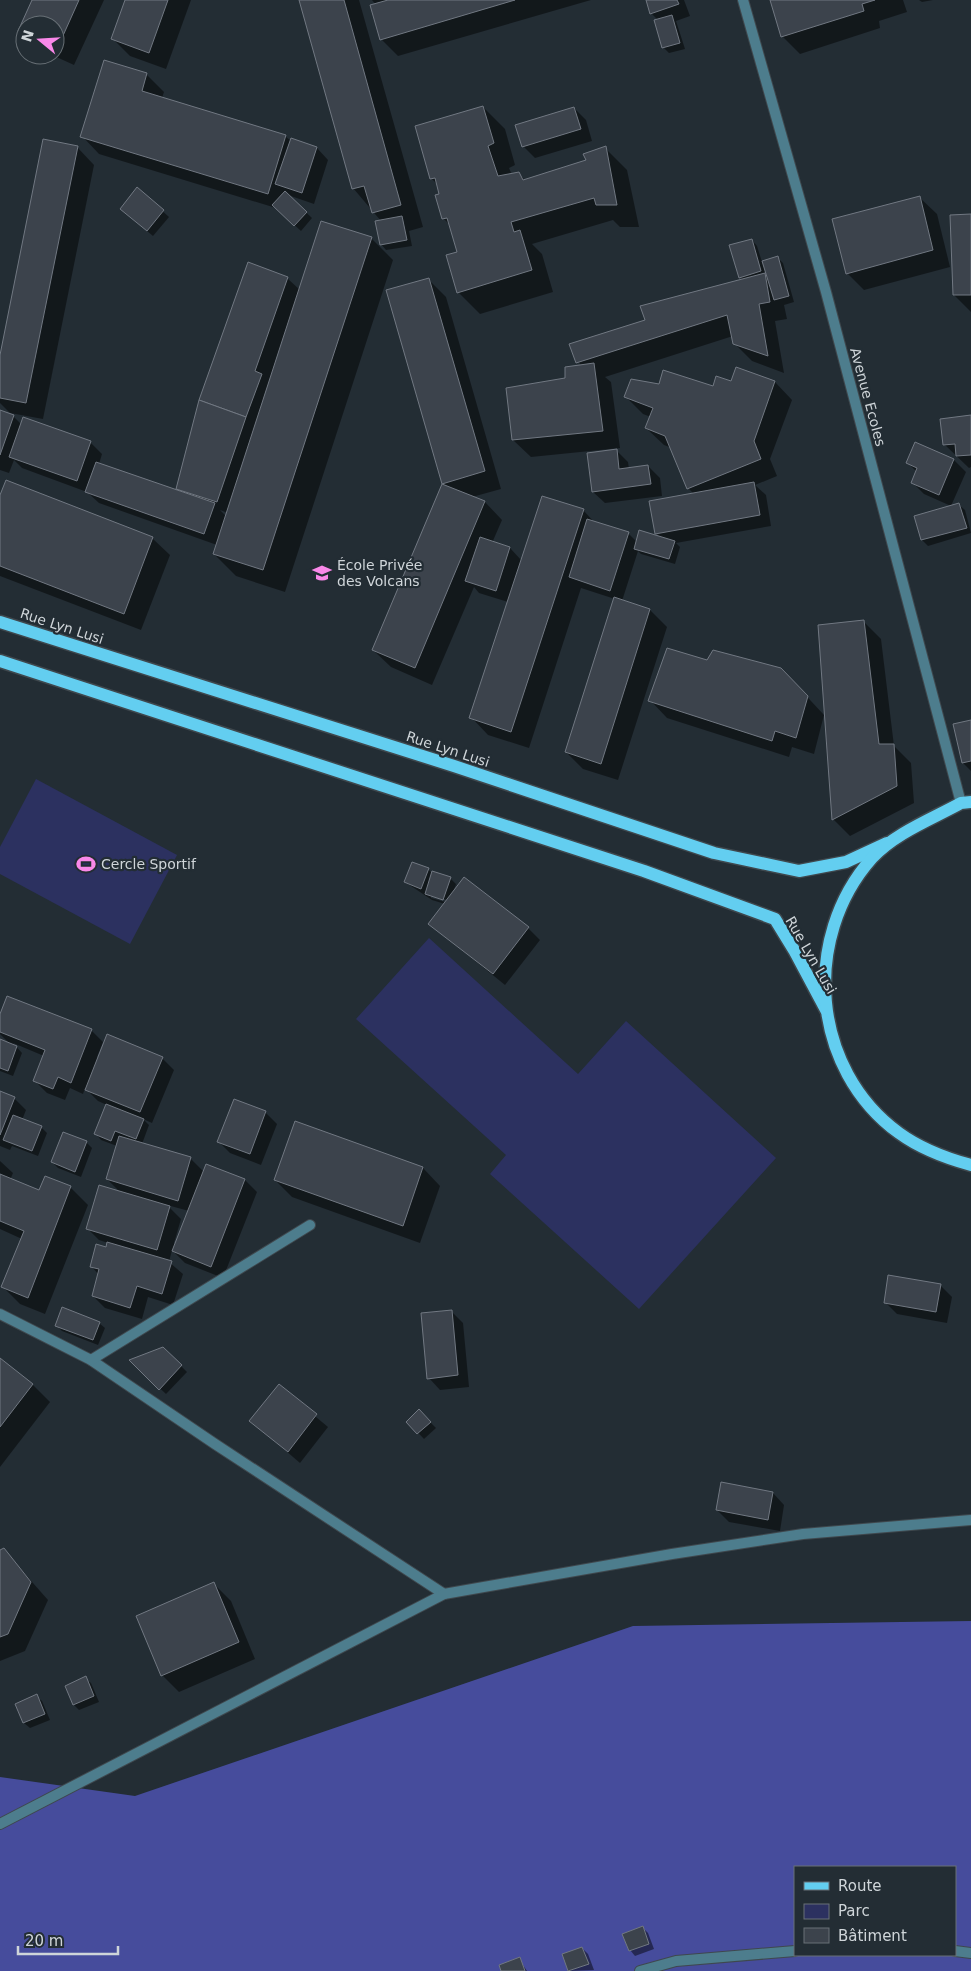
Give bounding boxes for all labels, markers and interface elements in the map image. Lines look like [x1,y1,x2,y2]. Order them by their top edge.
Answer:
north arrow [15,15,65,65]
text: N [18,28,37,44]
street label: Avenue Ecoles [847,346,889,448]
place label: École Privée des Volcans [337,557,422,589]
school or university icon: École Privée des Volcans [311,562,333,584]
street label: Rue Lyn Lusi [18,605,106,647]
street label: Rue Lyn Lusi [404,728,492,770]
sports icon: Cercle Sportif [75,853,97,875]
place label: Cercle Sportif [101,856,197,872]
street label: Rue Lyn Lusi [782,913,840,997]
legend [794,1866,956,1956]
text: Route [838,1877,882,1895]
text: Parc [838,1902,870,1920]
scale bar [18,1924,118,1956]
text: Bâtiment [838,1927,907,1945]
text: 20 m [25,1932,63,1950]

